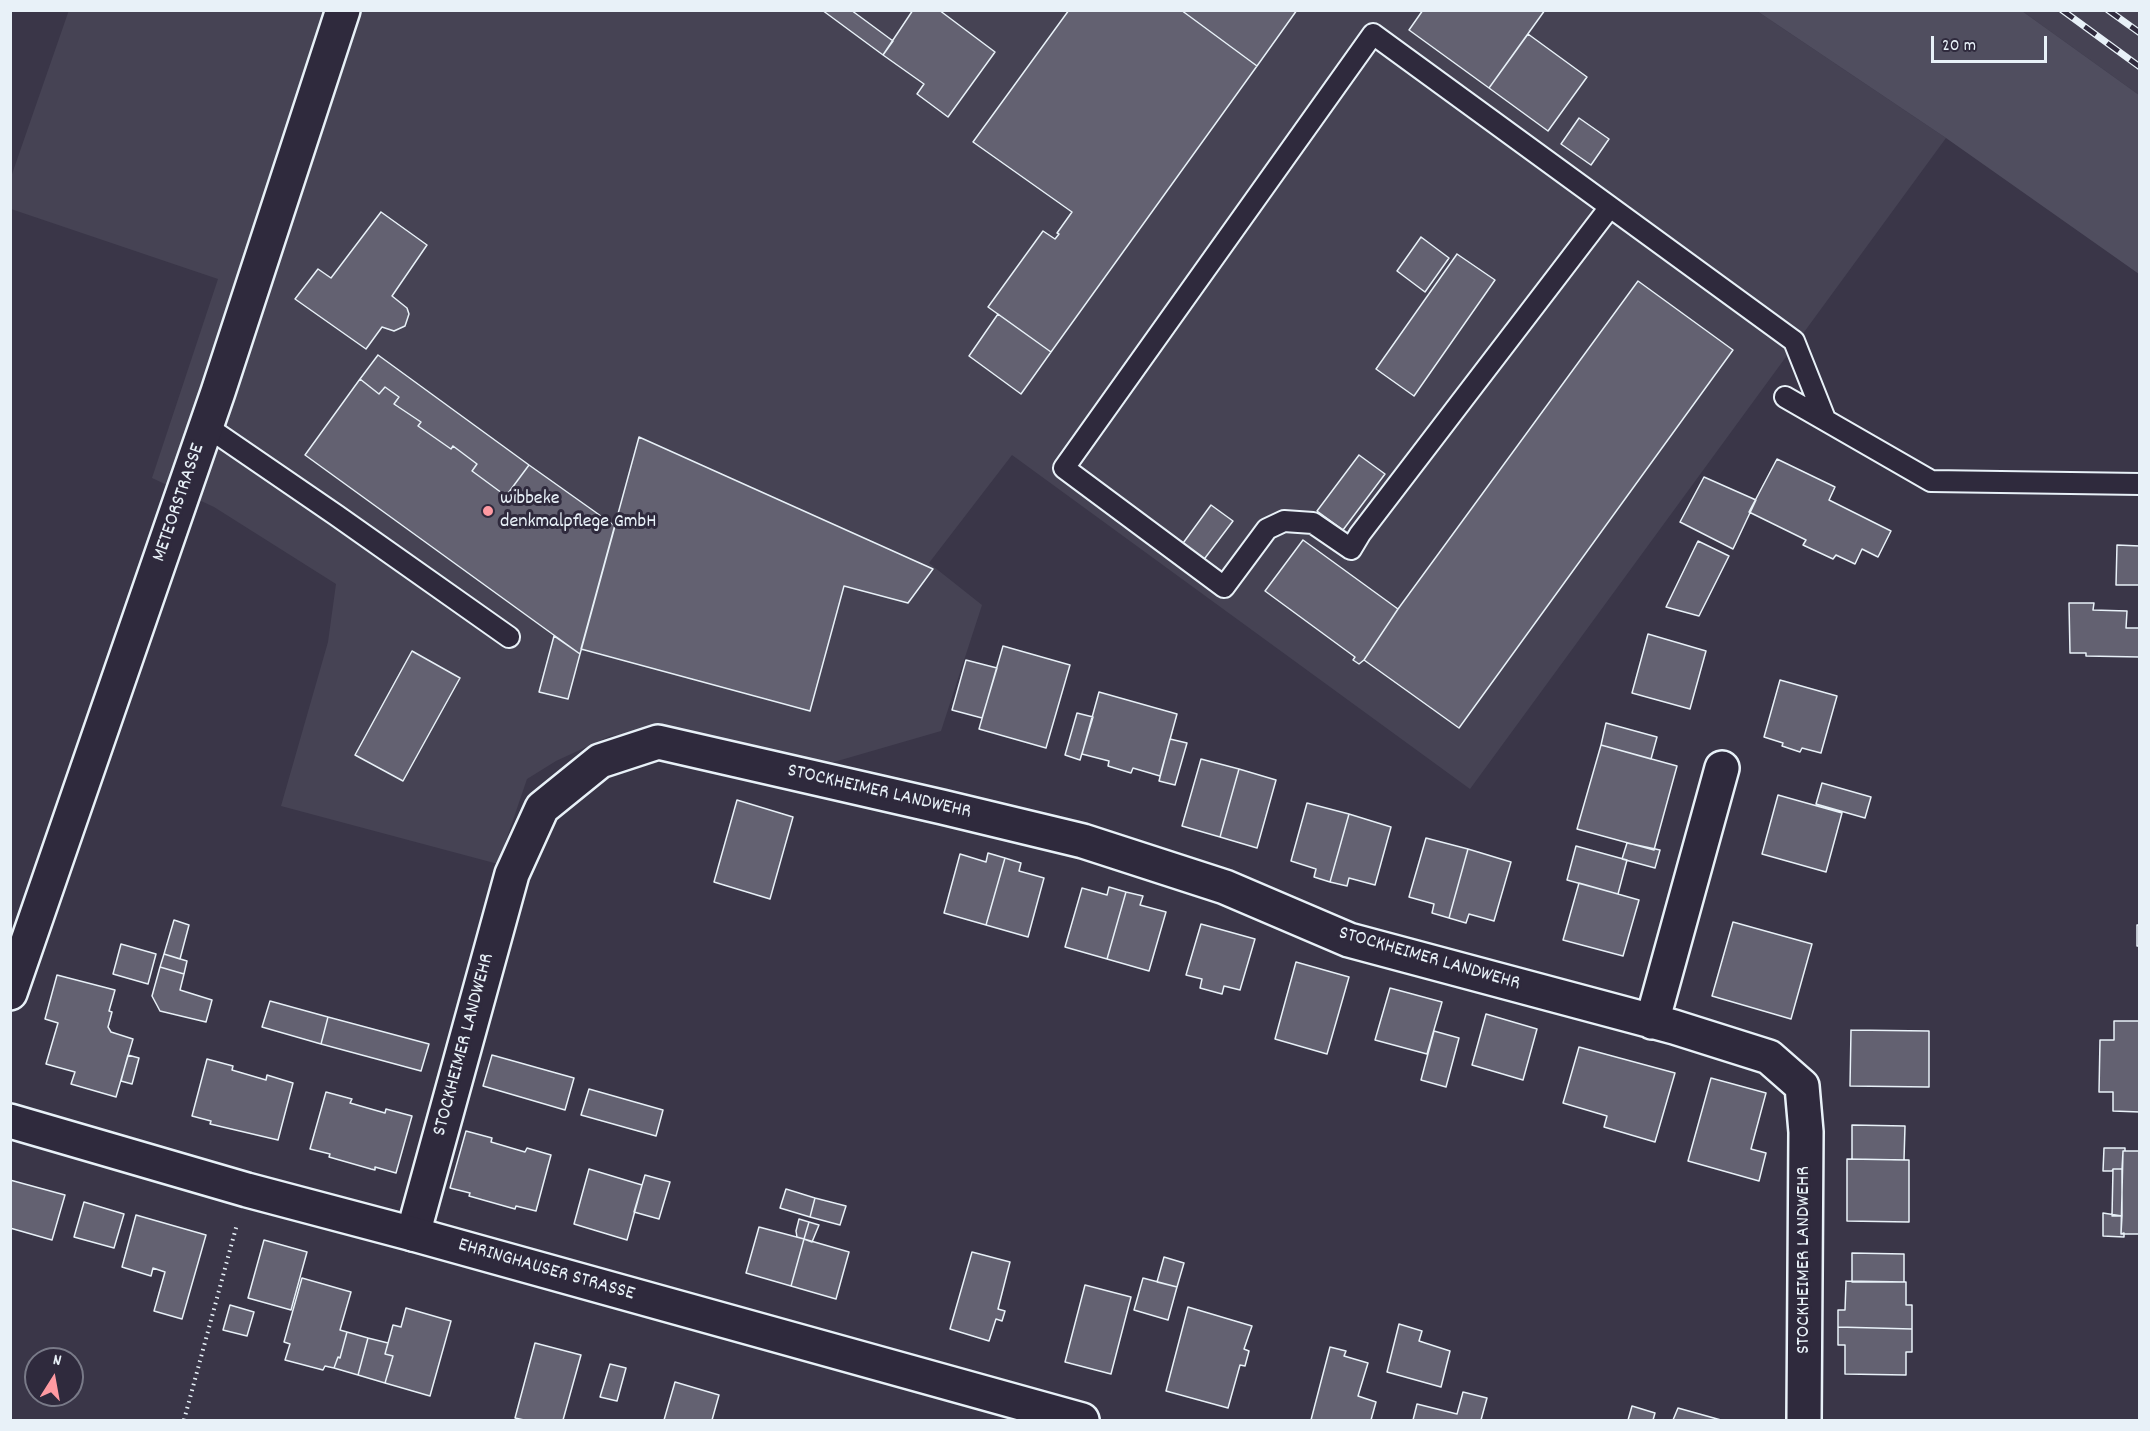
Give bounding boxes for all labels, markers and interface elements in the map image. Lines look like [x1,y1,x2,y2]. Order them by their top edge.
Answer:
scale bar [1934,24,2050,62]
text: 20 m [1942,34,1976,59]
street label: METEORSTRASSE [149,441,211,565]
place label: wibbeke denkmalpflege GmbH [500,488,656,535]
marker: wibbeke denkmalpflege GmbH [481,504,495,518]
street label: STOCKHEIMER LANDWEHR [785,760,973,826]
street label: STOCKHEIMER LANDWEHR [1335,923,1523,997]
street label: STOCKHEIMER LANDWEHR [429,951,501,1139]
street label: STOCKHEIMER LANDWEHR [1793,1166,1817,1354]
street label: EHRINGHAUSER STRASSE [455,1234,637,1308]
north arrow [24,1347,84,1407]
text: N [51,1349,63,1373]

